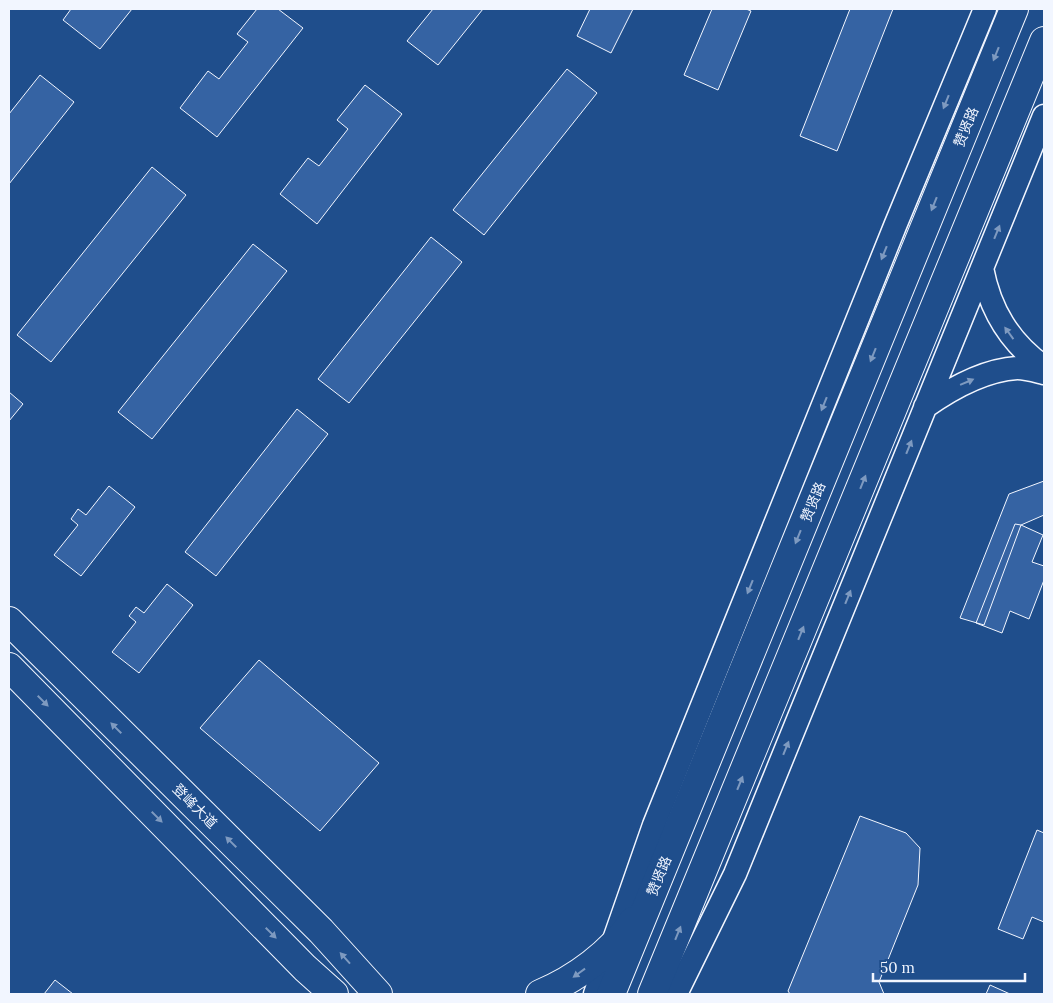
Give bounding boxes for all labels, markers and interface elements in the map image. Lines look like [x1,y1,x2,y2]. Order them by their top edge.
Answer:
one-way arrow [992,47,1000,62]
one-way arrow [942,95,950,110]
street label: 赞贤路 [950,104,982,150]
one-way arrow [930,197,938,211]
one-way arrow [993,224,1001,239]
one-way arrow [880,246,888,260]
one-way arrow [1004,326,1014,340]
one-way arrow [868,348,876,362]
one-way arrow [960,378,974,386]
one-way arrow [820,396,827,411]
one-way arrow [905,439,913,454]
one-way arrow [859,474,867,489]
street label: 赞贤路 [797,479,829,525]
one-way arrow [794,530,802,545]
one-way arrow [746,580,754,594]
one-way arrow [844,590,852,605]
one-way arrow [798,625,806,640]
one-way arrow [37,695,49,707]
one-way arrow [110,722,122,734]
one-way arrow [783,741,791,755]
one-way arrow [736,776,744,790]
street label: 登峰大道 [169,780,221,832]
one-way arrow [151,811,163,823]
one-way arrow [225,836,237,848]
street label: 赞贤路 [643,853,675,899]
one-way arrow [674,925,682,940]
one-way arrow [265,927,277,939]
scale bar [873,950,1026,982]
one-way arrow [339,953,351,965]
text: 50 m [880,958,915,977]
one-way arrow [573,967,586,977]

